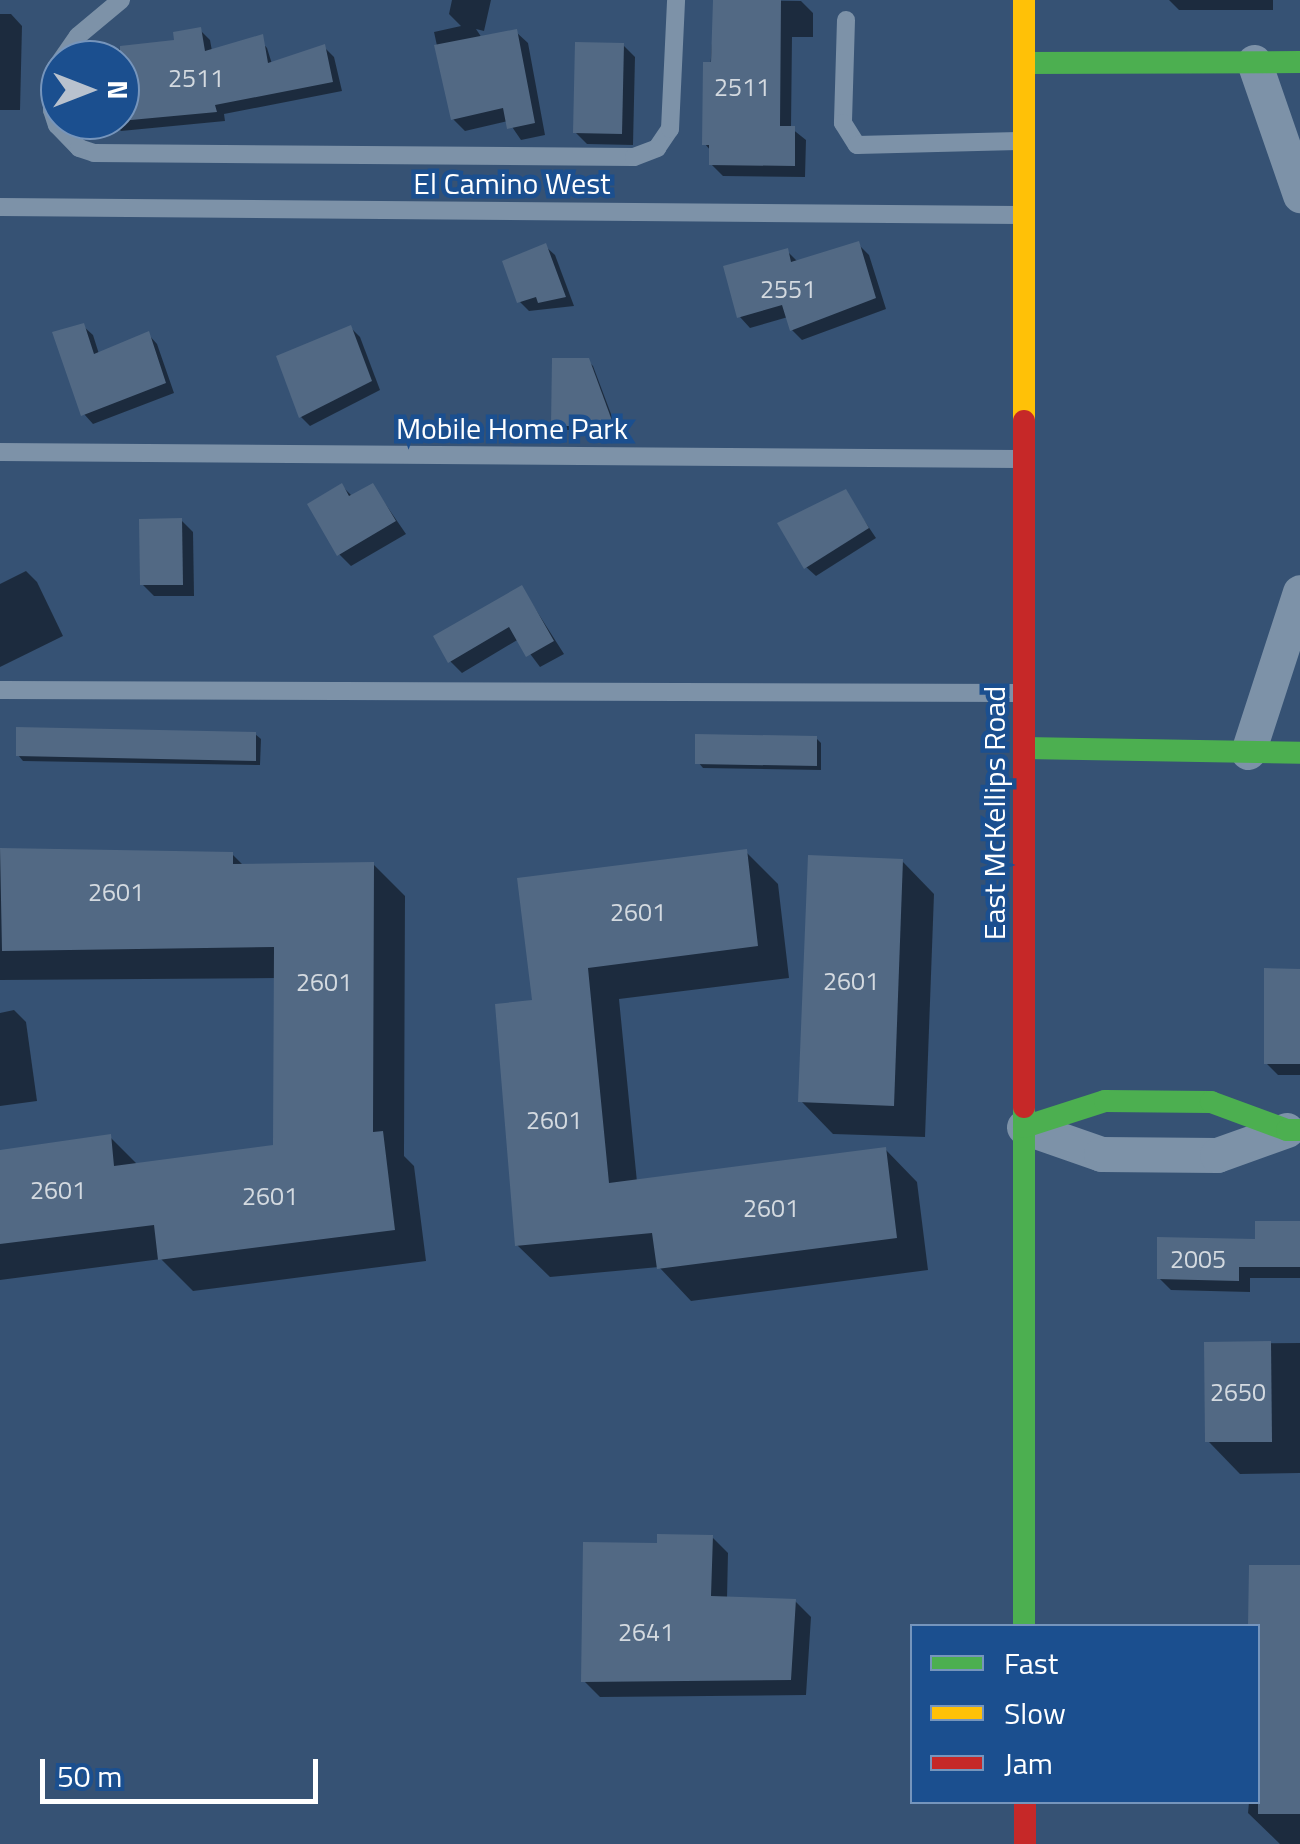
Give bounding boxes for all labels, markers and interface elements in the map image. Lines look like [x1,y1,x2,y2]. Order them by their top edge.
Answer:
north arrow [40,40,140,140]
house number: 2511 [168,63,224,93]
house number: 2511 [714,72,770,102]
text: N [97,80,140,100]
street label: El Camino West [413,165,611,201]
house number: 2551 [760,274,816,304]
street label: Mobile Home Park [396,410,628,446]
street label: East McKellips Road [976,686,1012,940]
house number: 2601 [88,877,144,907]
house number: 2601 [610,897,666,927]
house number: 2601 [823,966,879,996]
house number: 2601 [296,967,352,997]
house number: 2601 [526,1105,582,1135]
house number: 2601 [30,1175,86,1205]
house number: 2601 [242,1181,298,1211]
house number: 2601 [743,1193,799,1223]
house number: 2005 [1170,1244,1226,1274]
house number: 2650 [1210,1377,1266,1407]
house number: 2641 [618,1617,674,1647]
legend [910,1624,1260,1804]
text: Fast [1004,1640,1058,1686]
text: Slow [1004,1690,1066,1736]
scale bar [45,1739,322,1801]
text: Jam [1004,1740,1053,1786]
text: 50 m [57,1753,122,1799]

